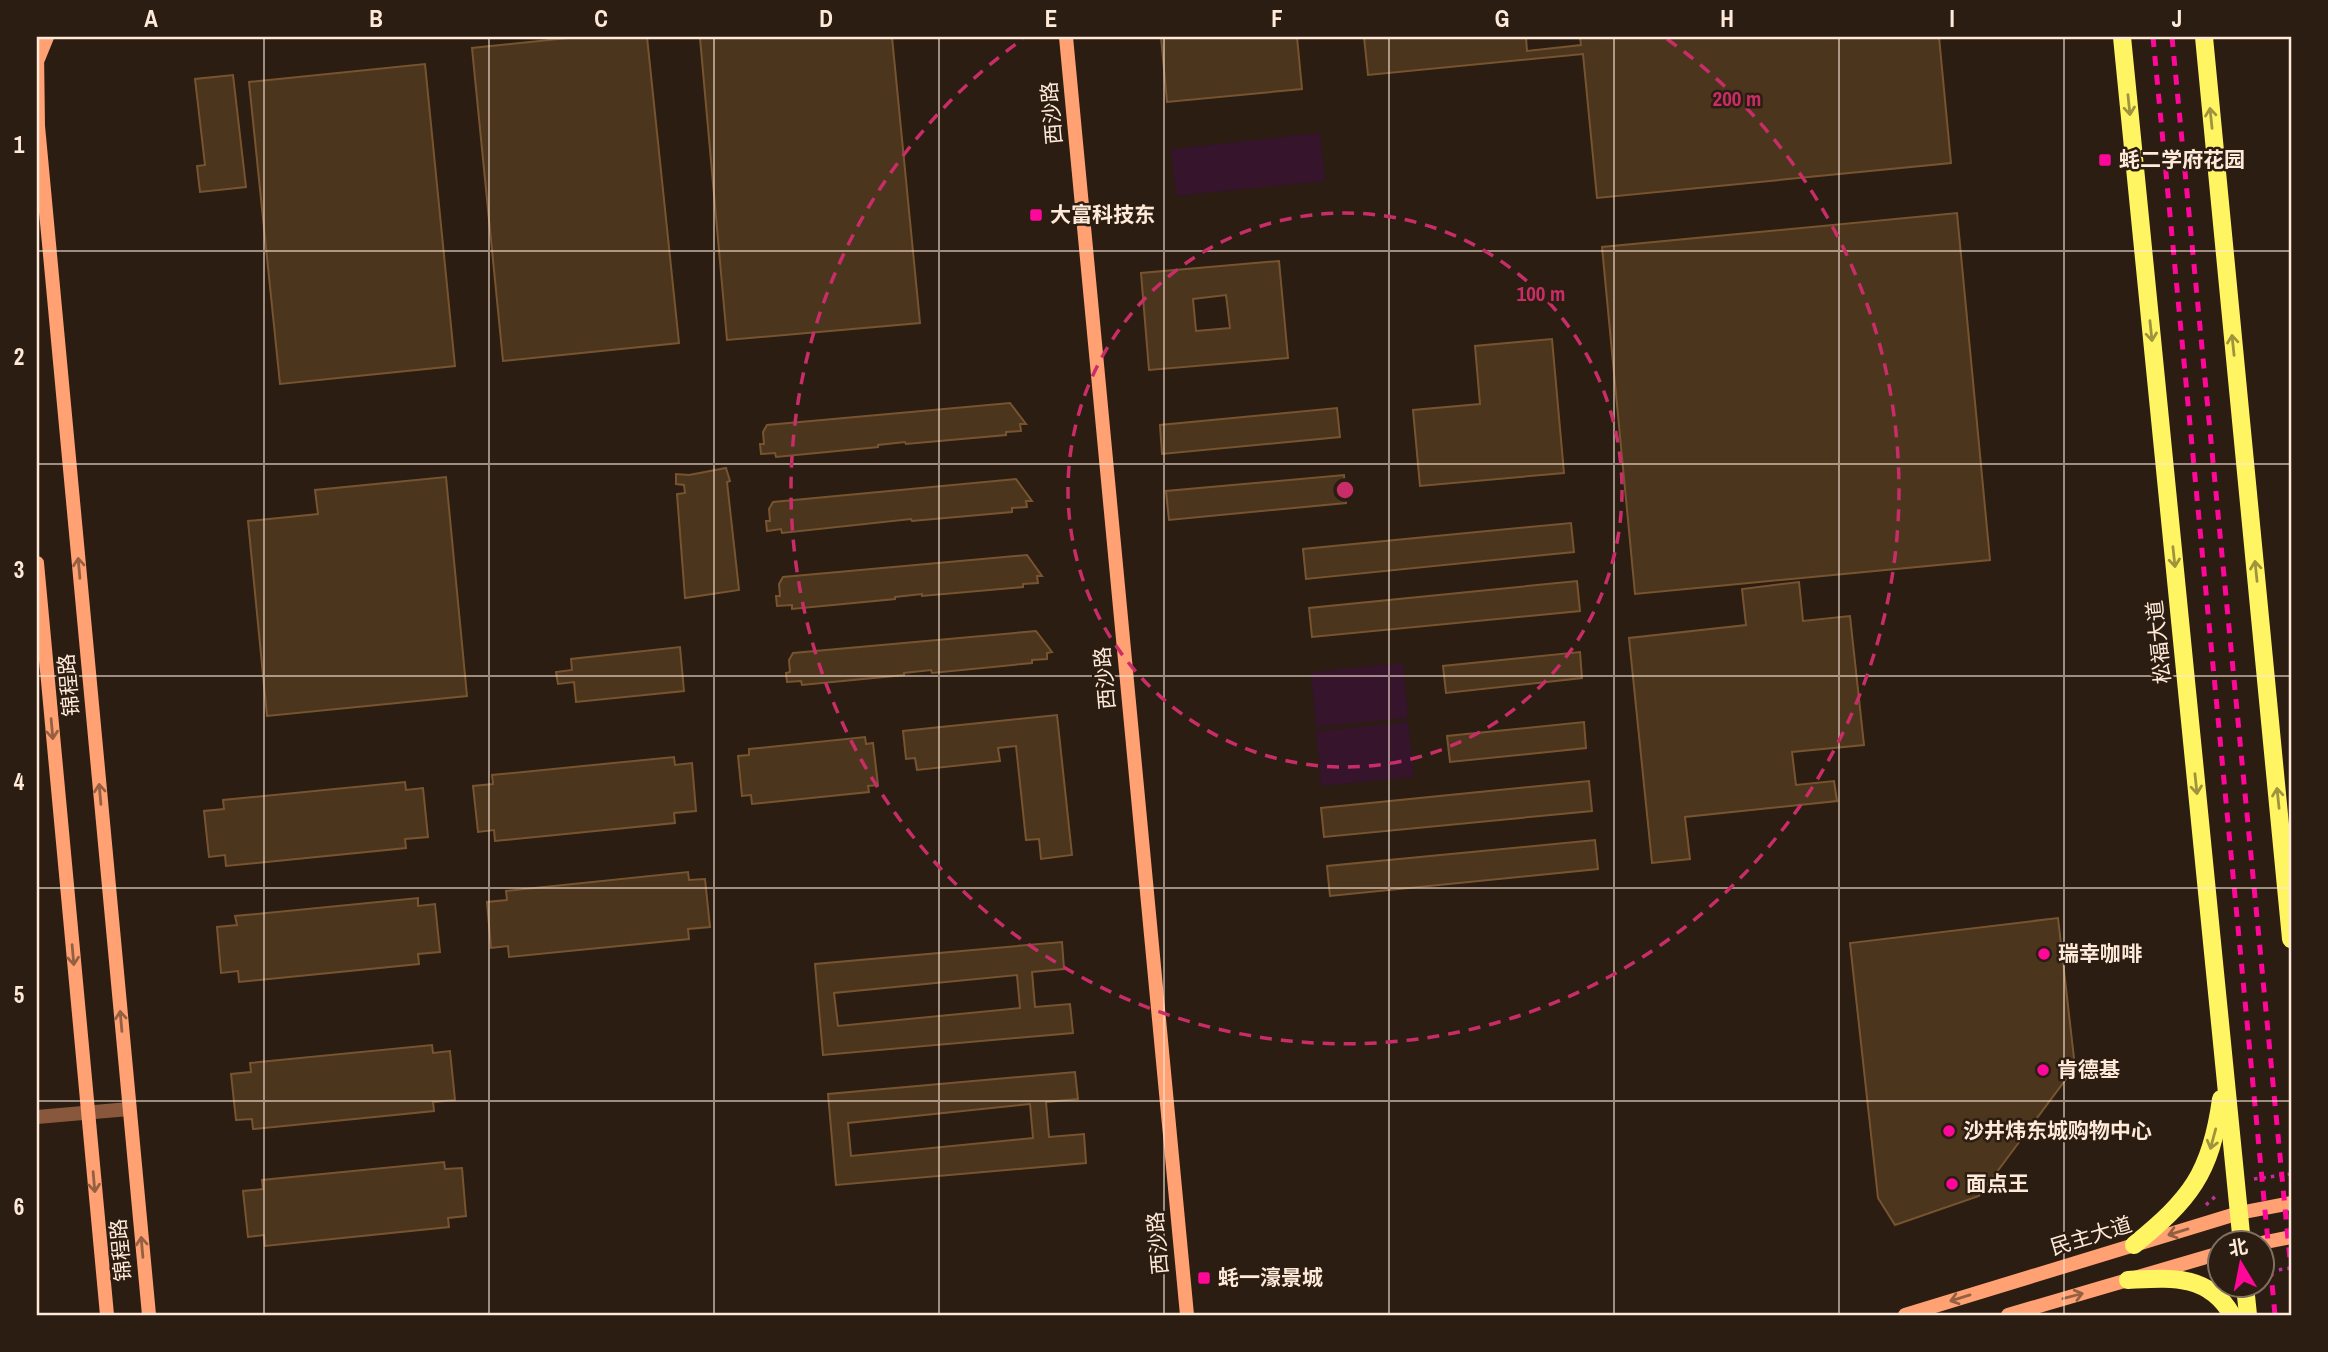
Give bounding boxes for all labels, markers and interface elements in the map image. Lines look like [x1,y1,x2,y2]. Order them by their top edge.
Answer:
text: A [144,3,158,34]
text: B [369,3,383,34]
text: C [594,3,608,34]
text: D [819,3,833,34]
text: E [1045,3,1057,34]
text: F [1271,3,1283,34]
text: G [1495,3,1509,34]
text: H [1720,3,1734,34]
text: I [1949,3,1955,34]
text: J [2172,3,2182,34]
street label: 西沙路 [1034,80,1069,146]
text: 200 m [1713,84,1761,113]
one-way arrow [2123,93,2136,115]
one-way arrow [2205,107,2218,130]
text: 1 [14,129,25,160]
place label: 蚝二学府花园 [2119,145,2245,174]
marker: 蚝二学府花园 [2097,152,2113,168]
place label: 大富科技东 [1050,200,1155,229]
marker: 大富科技东 [1028,207,1044,223]
text: 100 m [1517,279,1565,308]
one-way arrow [2145,319,2158,342]
one-way arrow [2227,334,2240,357]
text: 2 [14,341,24,372]
centre of rings [1333,478,1357,502]
one-way arrow [2168,546,2181,568]
text: 3 [14,554,24,585]
one-way arrow [72,557,85,580]
one-way arrow [2249,560,2262,583]
street label: 松福大道 [2140,599,2177,685]
street label: 西沙路 [1087,645,1122,711]
street label: 锦程路 [51,652,86,718]
one-way arrow [46,717,59,740]
text: 4 [14,766,25,797]
one-way arrow [2190,772,2203,795]
one-way arrow [93,783,106,806]
one-way arrow [2271,787,2284,809]
place label: 瑞幸咖啡 [2058,939,2142,968]
one-way arrow [67,944,80,966]
marker: 瑞幸咖啡 [2036,946,2052,962]
text: 5 [14,979,24,1010]
one-way arrow [114,1010,127,1033]
place label: 肯德基 [2057,1055,2120,1084]
marker: 肯德基 [2035,1062,2051,1078]
place label: 沙井炜东城购物中心 [1963,1116,2152,1145]
marker: 沙井炜东城购物中心 [1941,1123,1957,1139]
one-way arrow [2206,1127,2219,1150]
place label: 面点王 [1966,1169,2029,1198]
one-way arrow [88,1170,101,1193]
marker: 面点王 [1944,1176,1960,1192]
text: 6 [14,1191,24,1222]
street label: 民主大道 [2046,1209,2135,1262]
street label: 西沙路 [1140,1210,1175,1276]
street label: 锦程路 [103,1217,138,1283]
one-way arrow [2167,1226,2189,1239]
north arrow [2206,1230,2276,1300]
text: 北 [2226,1233,2250,1262]
one-way arrow [135,1236,148,1259]
place label: 蚝一濠景城 [1218,1263,1323,1292]
marker: 蚝一濠景城 [1196,1270,1212,1286]
one-way arrow [2062,1288,2084,1301]
one-way arrow [1949,1292,1971,1305]

